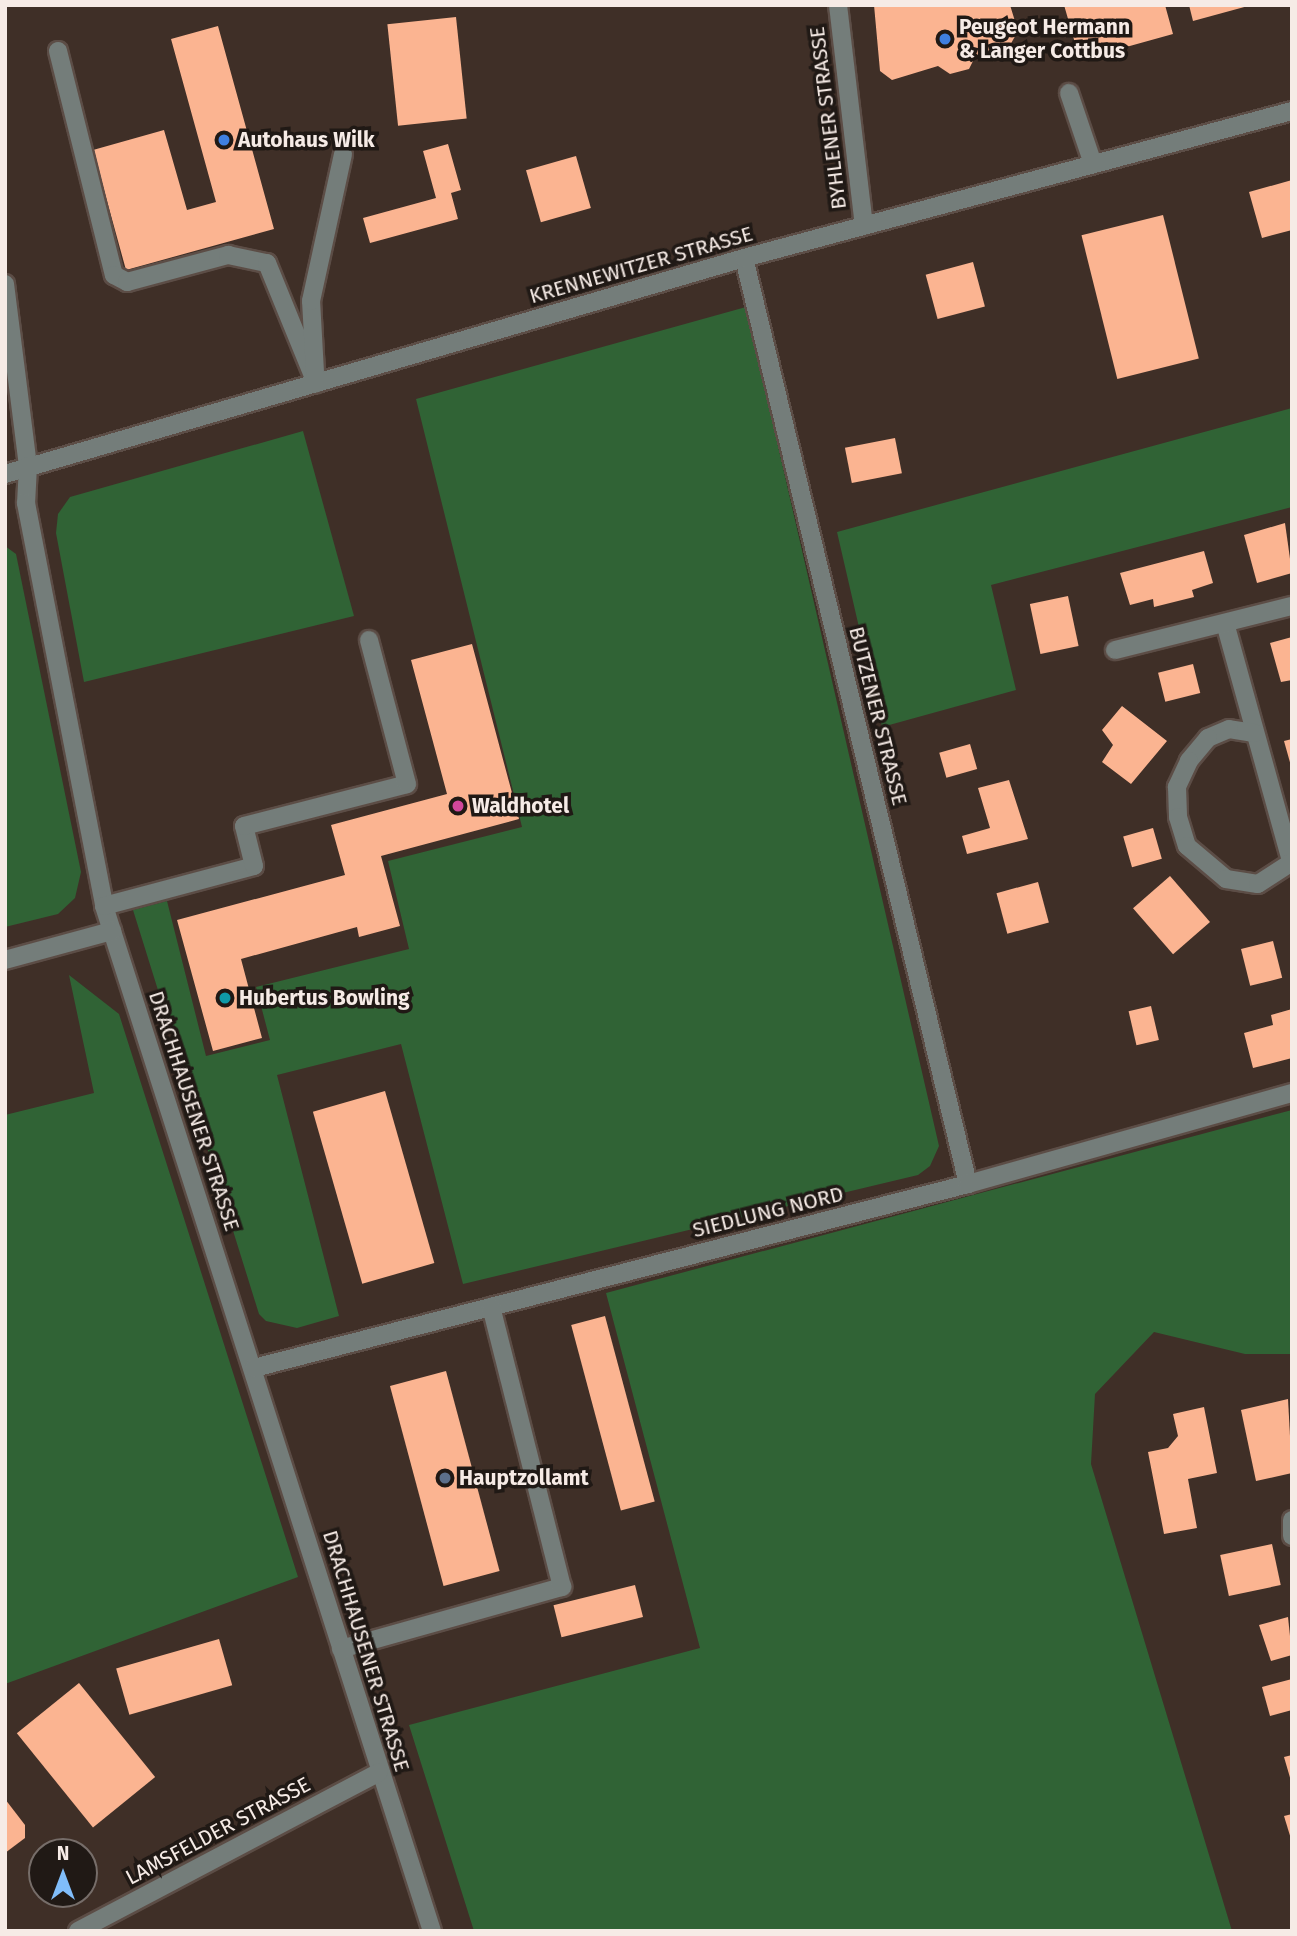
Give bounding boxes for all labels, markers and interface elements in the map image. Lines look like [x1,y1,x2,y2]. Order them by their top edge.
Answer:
place label: Peugeot Hermann & Langer Cottbus [959,14,1130,64]
street label: BYHLENER STRASSE [804,25,852,211]
marker: Peugeot Hermann & Langer Cottbus [937,31,953,47]
place label: Autohaus Wilk [238,127,375,153]
marker: Autohaus Wilk [216,132,232,148]
street label: KRENNEWITZER STRASSE [526,221,756,309]
street label: BUTZENER STRASSE [844,624,912,808]
place label: Waldhotel [472,793,569,819]
marker: Waldhotel [450,798,466,814]
place label: Hubertus Bowling [239,985,410,1011]
street label: DRACHHAUSENER STRASSE [143,988,245,1234]
marker: Hubertus Bowling [217,990,233,1006]
street label: SIEDLUNG NORD [690,1181,846,1243]
place label: Hauptzollamt [459,1465,589,1491]
marker: Hauptzollamt [437,1470,453,1486]
street label: DRACHHAUSENER STRASSE [317,1527,415,1775]
street label: LAMSFELDER STRASSE [121,1772,315,1890]
north arrow [28,1838,98,1908]
text: N [57,1842,69,1865]

